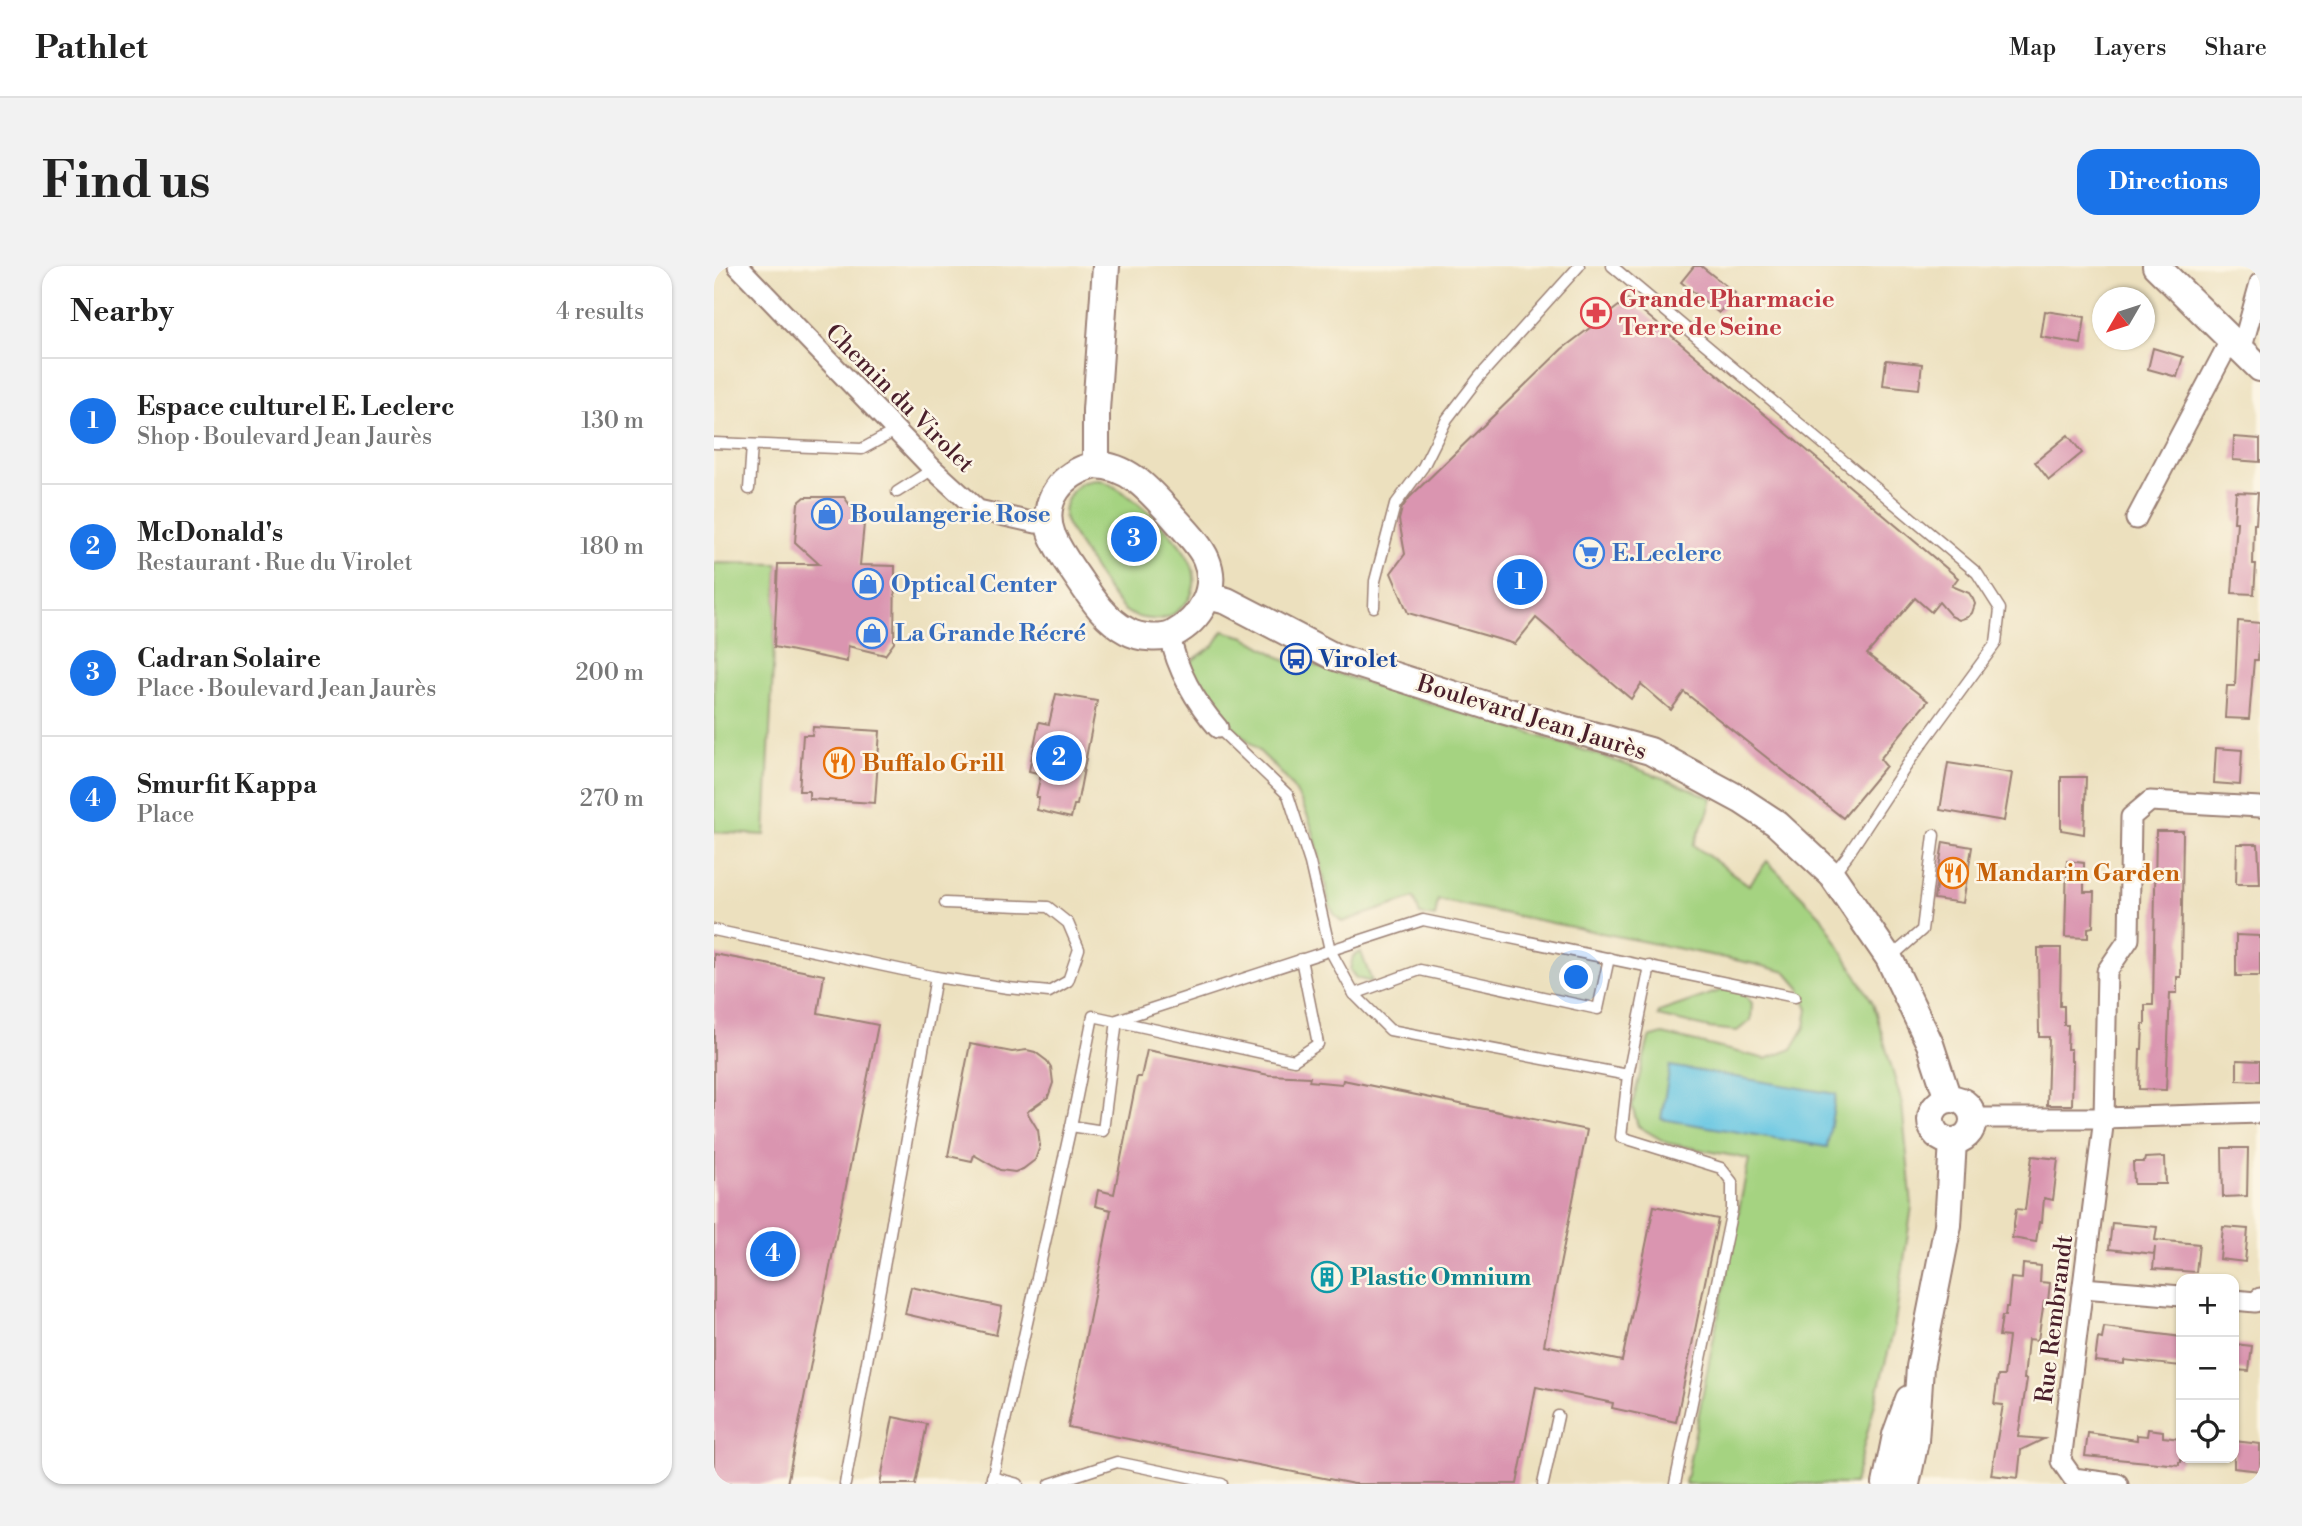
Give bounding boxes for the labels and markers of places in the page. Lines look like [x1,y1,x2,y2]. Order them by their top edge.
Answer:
place label: Grande Pharmacie Terre de Seine [1619,285,1835,343]
pharmacy icon: Grande Pharmacie Terre de Seine [1579,296,1613,330]
shop icon: Boulangerie Rose [810,497,844,531]
place label: Boulangerie Rose [850,500,1051,530]
pin: 3 [1111,513,1157,565]
supermarket icon: E.Leclerc [1572,536,1606,570]
place label: E.Leclerc [1612,539,1722,569]
pin: 1 [1497,556,1543,608]
shop icon: Optical Center [851,567,885,601]
place label: Optical Center [891,570,1057,600]
shop icon: La Grande Récré [855,616,889,650]
place label: La Grande Récré [895,619,1086,649]
bus stop icon: Virolet [1279,642,1313,676]
place label: Virolet [1318,645,1398,675]
pin: 2 [1036,732,1082,784]
restaurant icon: Buffalo Grill [822,746,856,780]
place label: Buffalo Grill [862,749,1005,779]
restaurant icon: Mandarin Garden [1936,856,1970,890]
place label: Mandarin Garden [1976,859,2180,889]
pin: 4 [750,1228,796,1280]
building icon: Plastic Omnium [1310,1260,1344,1294]
place label: Plastic Omnium [1350,1263,1531,1293]

